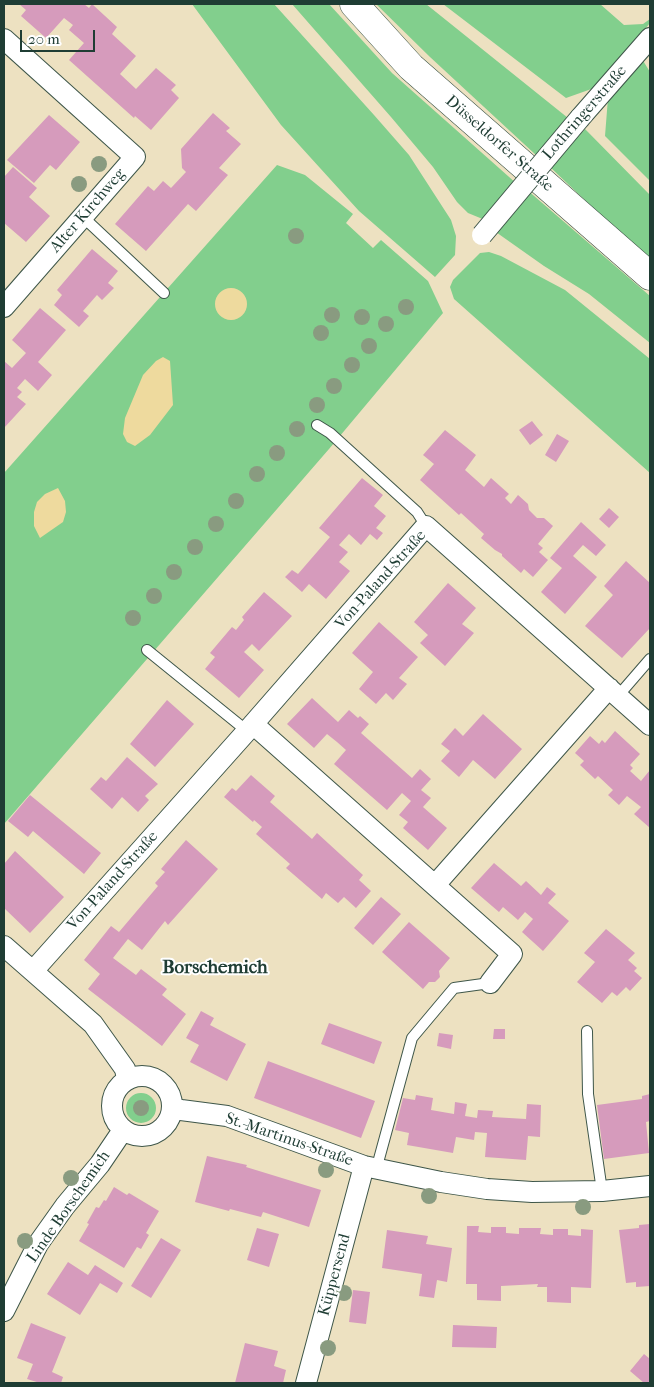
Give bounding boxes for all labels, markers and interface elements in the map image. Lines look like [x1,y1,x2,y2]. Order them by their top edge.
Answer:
scale bar [22,20,98,52]
text: 20 m [28,30,60,48]
street label: Lothringerstraße [539,62,631,164]
street label: Düsseldorfer Straße [441,92,557,196]
street label: Alter Kirchweg [46,165,130,257]
street label: Von-Paland-Straße [332,527,430,633]
street label: Von-Paland-Straße [64,828,162,934]
district label: Borschemich [162,957,268,979]
street label: St.-Martinus-Straße [223,1109,355,1171]
street label: Linde Borschemich [23,1147,115,1267]
street label: Küppersend [315,1232,355,1318]

